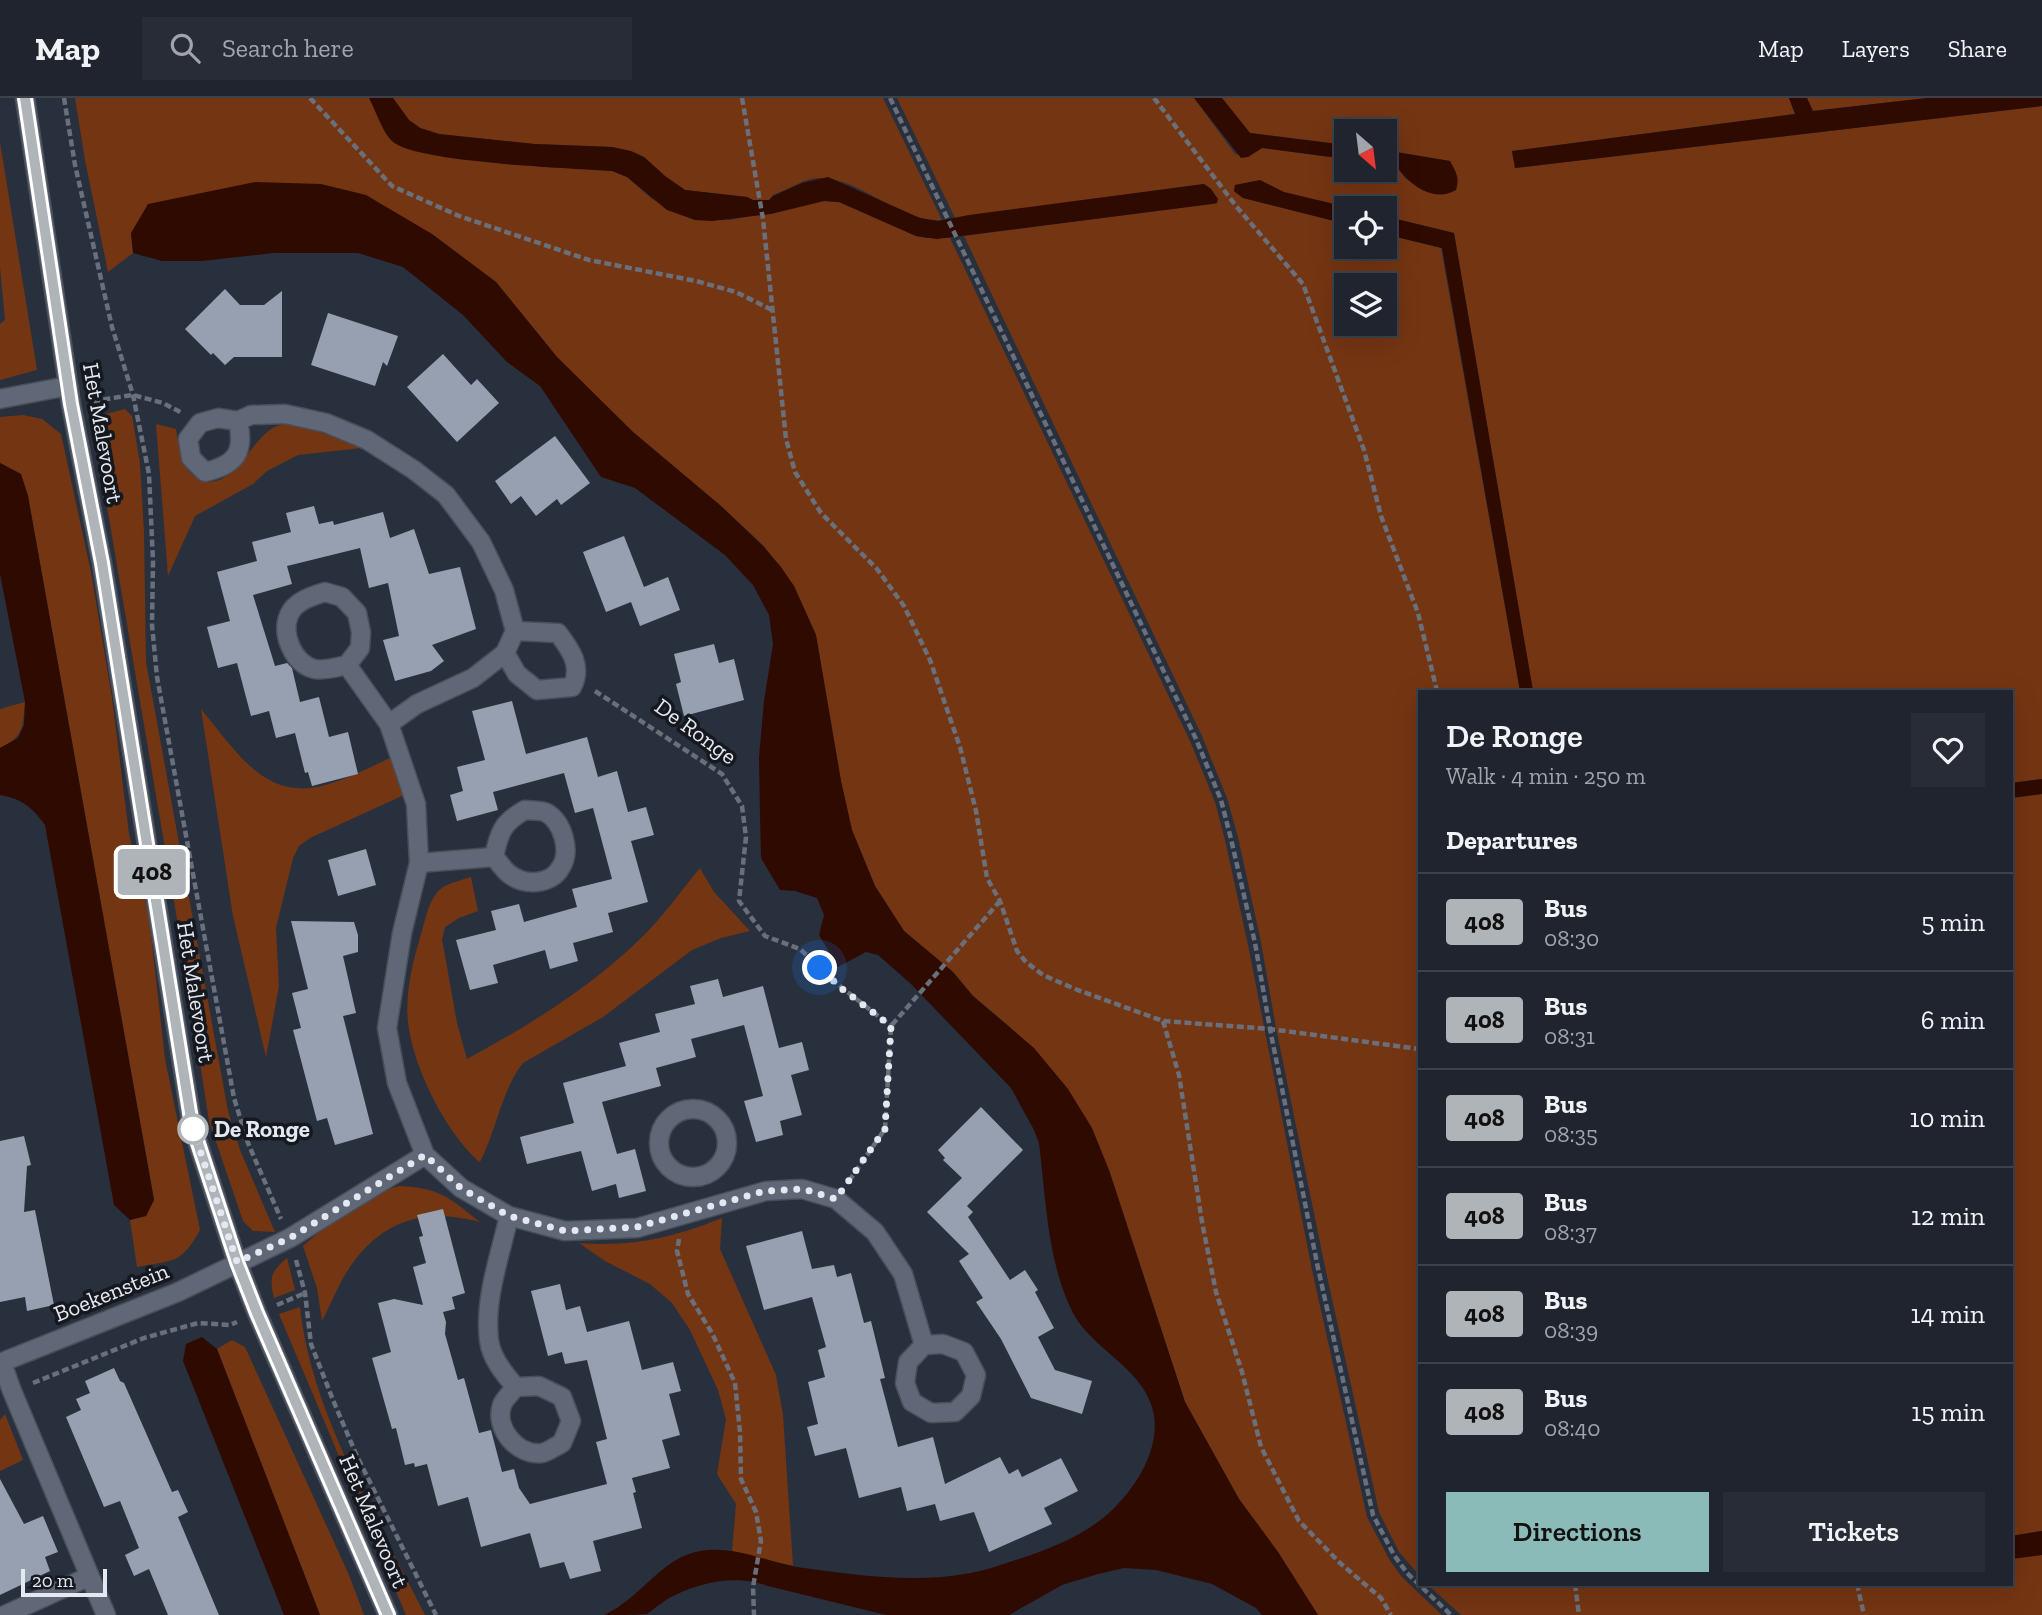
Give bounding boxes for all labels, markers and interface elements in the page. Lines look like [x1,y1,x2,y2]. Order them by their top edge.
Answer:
search box [142,17,632,80]
text: Map [35,29,100,68]
icon: search [166,29,204,67]
text: Search here [222,32,354,64]
text: Map [1758,34,1804,63]
text: Layers [1842,34,1910,63]
text: Share [1948,34,2007,63]
north arrow [1334,119,1396,182]
map controls [1334,119,1397,336]
button: locate [1334,196,1397,259]
button: layers [1334,273,1397,336]
street label: Het Malevoort [77,361,129,506]
street label: De Ronge [650,692,742,770]
button: heart [1911,713,1985,787]
text: De Ronge [1446,716,1583,755]
text: Walk · 4 min · 250 m [1446,762,1646,790]
text: Departures [1446,824,1578,856]
line badge: 408 [112,849,192,895]
text: 408 [132,857,172,886]
text: Bus [1544,892,1587,924]
text: 5 min [1921,906,1985,938]
text: 408 [1464,907,1505,936]
street label: Het Malevoort [171,920,221,1065]
text: 08:30 [1544,924,1599,952]
your location [802,950,837,985]
text: Bus [1544,990,1587,1022]
text: 6 min [1921,1004,1985,1036]
text: 408 [1464,1005,1505,1034]
text: 08:31 [1544,1022,1595,1050]
text: Bus [1544,1088,1587,1120]
text: 10 min [1909,1102,1985,1134]
text: 408 [1464,1103,1505,1132]
marker: De Ronge [178,1114,208,1144]
place label: De Ronge [214,1115,310,1143]
text: 08:35 [1544,1120,1598,1148]
text: Bus [1544,1186,1587,1218]
text: 12 min [1911,1200,1985,1232]
text: 408 [1464,1201,1505,1230]
text: 08:37 [1544,1218,1597,1246]
street label: Boekenstein [50,1256,172,1328]
text: Bus [1544,1284,1587,1316]
text: 14 min [1910,1298,1985,1330]
text: 408 [1464,1299,1505,1328]
text: 08:39 [1544,1316,1598,1344]
text: Bus [1544,1382,1587,1414]
text: 15 min [1911,1396,1985,1428]
text: 408 [1464,1397,1505,1426]
text: 08:40 [1544,1414,1600,1442]
street label: Het Malevoort [333,1450,415,1592]
button: Directions [1446,1492,1709,1572]
button: Tickets [1723,1492,1985,1572]
scale bar [21,1566,107,1598]
text: 20 m [32,1569,73,1592]

